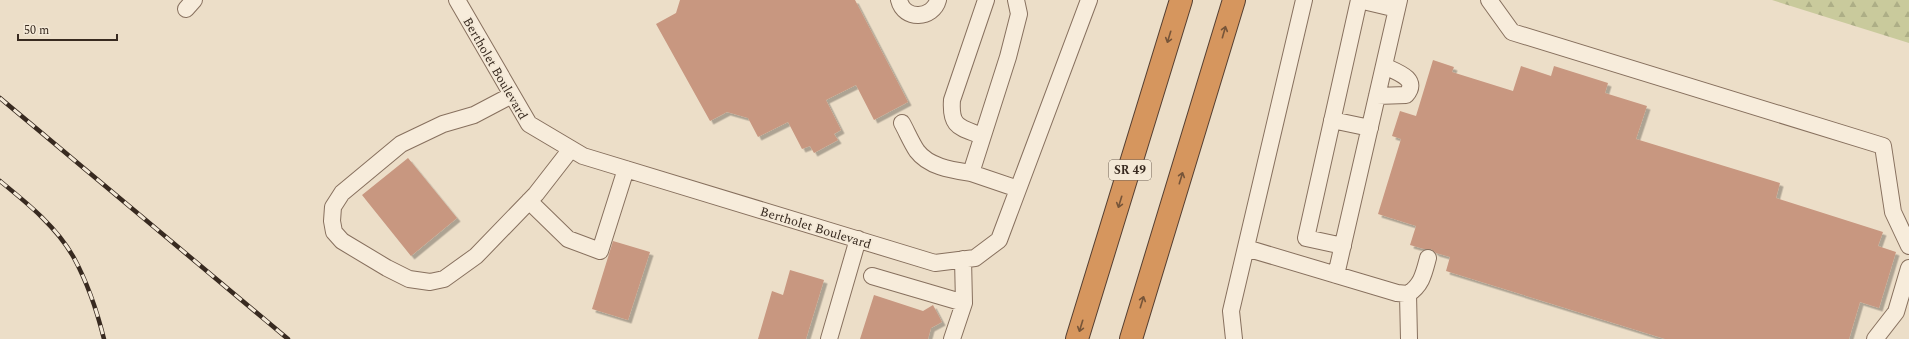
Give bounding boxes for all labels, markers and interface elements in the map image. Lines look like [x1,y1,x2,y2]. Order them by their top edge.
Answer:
street label: Bertholet Boulevard [458,14,533,123]
scale bar [18,16,117,42]
text: 50 m [24,21,49,40]
one-way arrow [1221,25,1229,38]
one-way arrow [1165,31,1172,44]
road number: SR 49 [1109,160,1151,180]
one-way arrow [1178,171,1185,184]
one-way arrow [1116,195,1123,208]
street label: Bertholet Boulevard [758,202,874,254]
one-way arrow [1139,295,1146,308]
one-way arrow [1077,319,1084,332]

